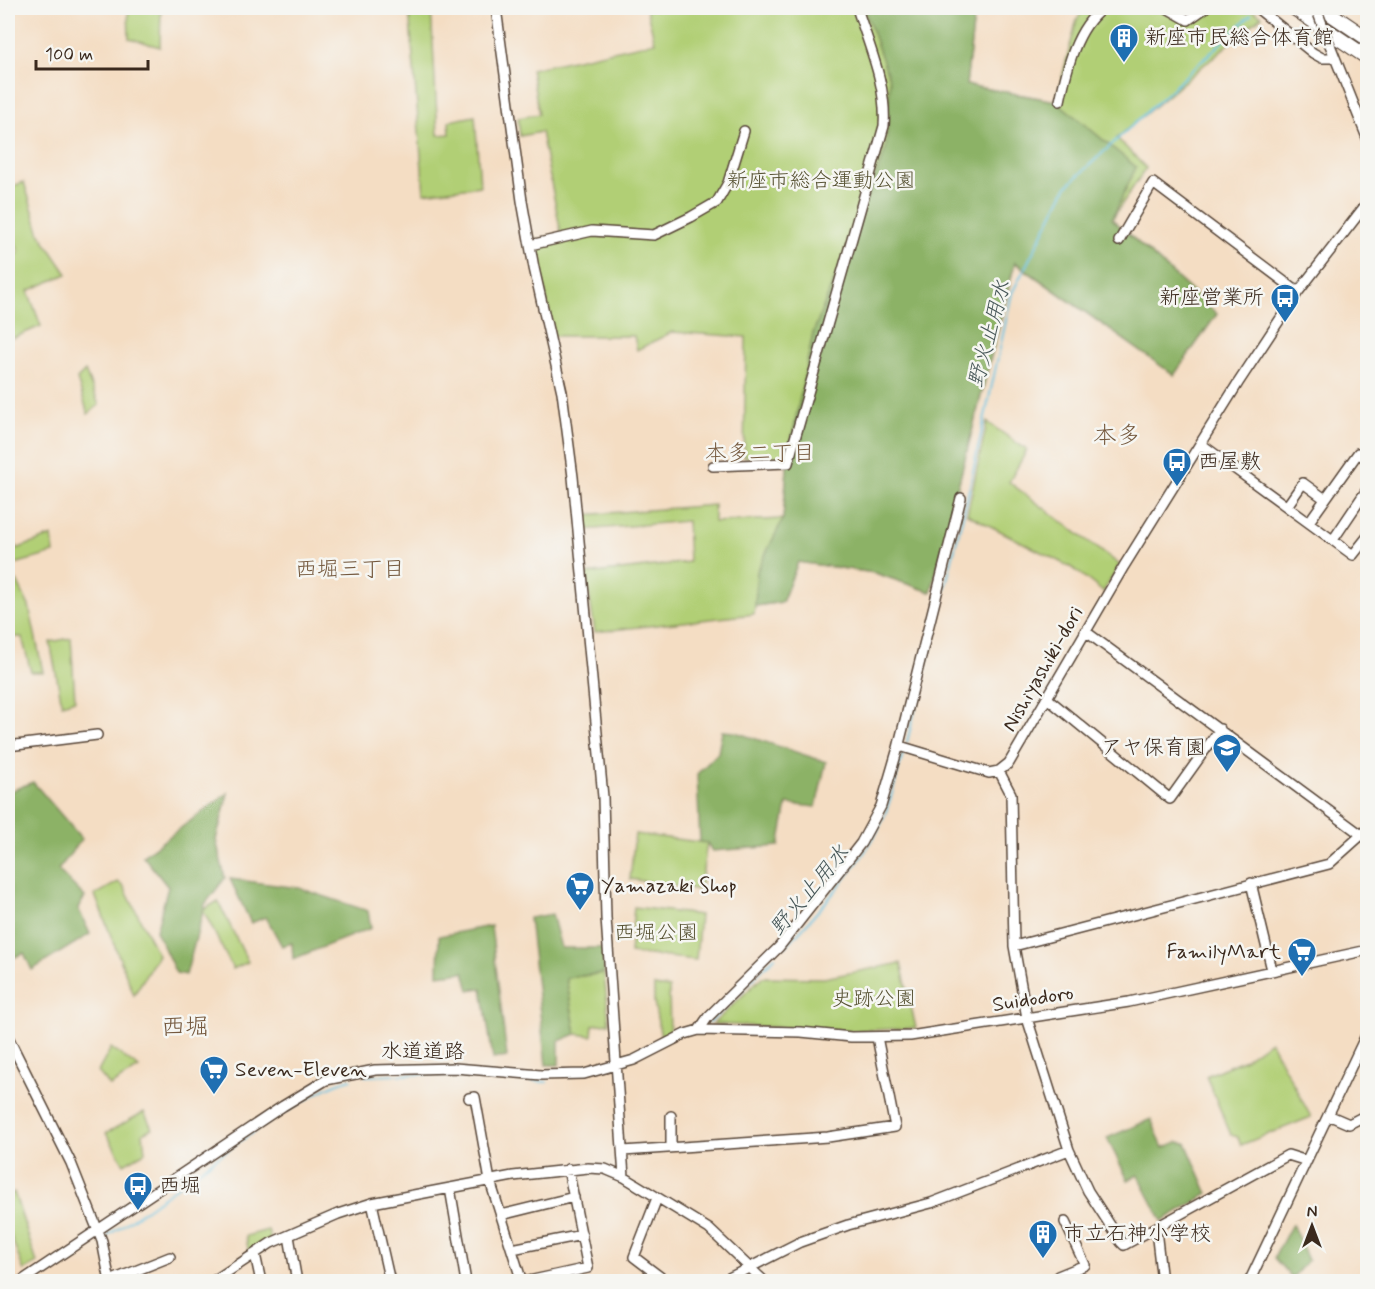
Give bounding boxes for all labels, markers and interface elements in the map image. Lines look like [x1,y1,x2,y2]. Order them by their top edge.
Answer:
building icon: 新座市民総合体育館 [1108,22,1140,64]
place label: 新座市民総合体育館 [1145,24,1334,52]
scale bar [36,33,148,71]
text: 100 m [45,43,93,67]
park label: 新座市総合運動公園 [727,167,916,195]
water label: 野火止用水 [962,277,1018,391]
bus stop icon: 新座営業所 [1269,282,1301,324]
place label: 新座営業所 [1159,284,1264,312]
district label: 本多 [1093,421,1141,452]
district label: 本多二丁目 [705,440,815,468]
bus stop icon: 西屋敷 [1161,446,1193,488]
place label: 西屋敷 [1198,448,1261,476]
district label: 西堀三丁目 [295,556,405,584]
street label: Nishiyashiki-dori [996,601,1090,737]
school or university icon: アヤ保育園 [1211,732,1243,774]
place label: アヤ保育園 [1101,734,1206,762]
water label: 野火止用水 [764,840,856,942]
supermarket icon: Yamazaki Shop [564,870,596,912]
place label: Yamazaki Shop [601,872,737,900]
park label: 西堀公園 [614,919,698,947]
supermarket icon: FamilyMart [1286,936,1318,978]
place label: FamilyMart [1167,938,1282,966]
street label: Suidodoro [990,979,1076,1019]
park label: 史跡公園 [832,985,916,1013]
district label: 西堀 [161,1012,209,1043]
street label: 水道道路 [381,1038,465,1066]
supermarket icon: Seven-Eleven [198,1054,230,1096]
place label: Seven-Eleven [235,1056,367,1084]
bus stop icon: 西堀 [122,1170,154,1212]
place label: 西堀 [159,1172,201,1200]
north arrow [1282,1196,1342,1256]
text: N [1307,1202,1317,1223]
building icon: 市立石神小学校 [1027,1218,1059,1260]
place label: 市立石神小学校 [1064,1220,1211,1248]

